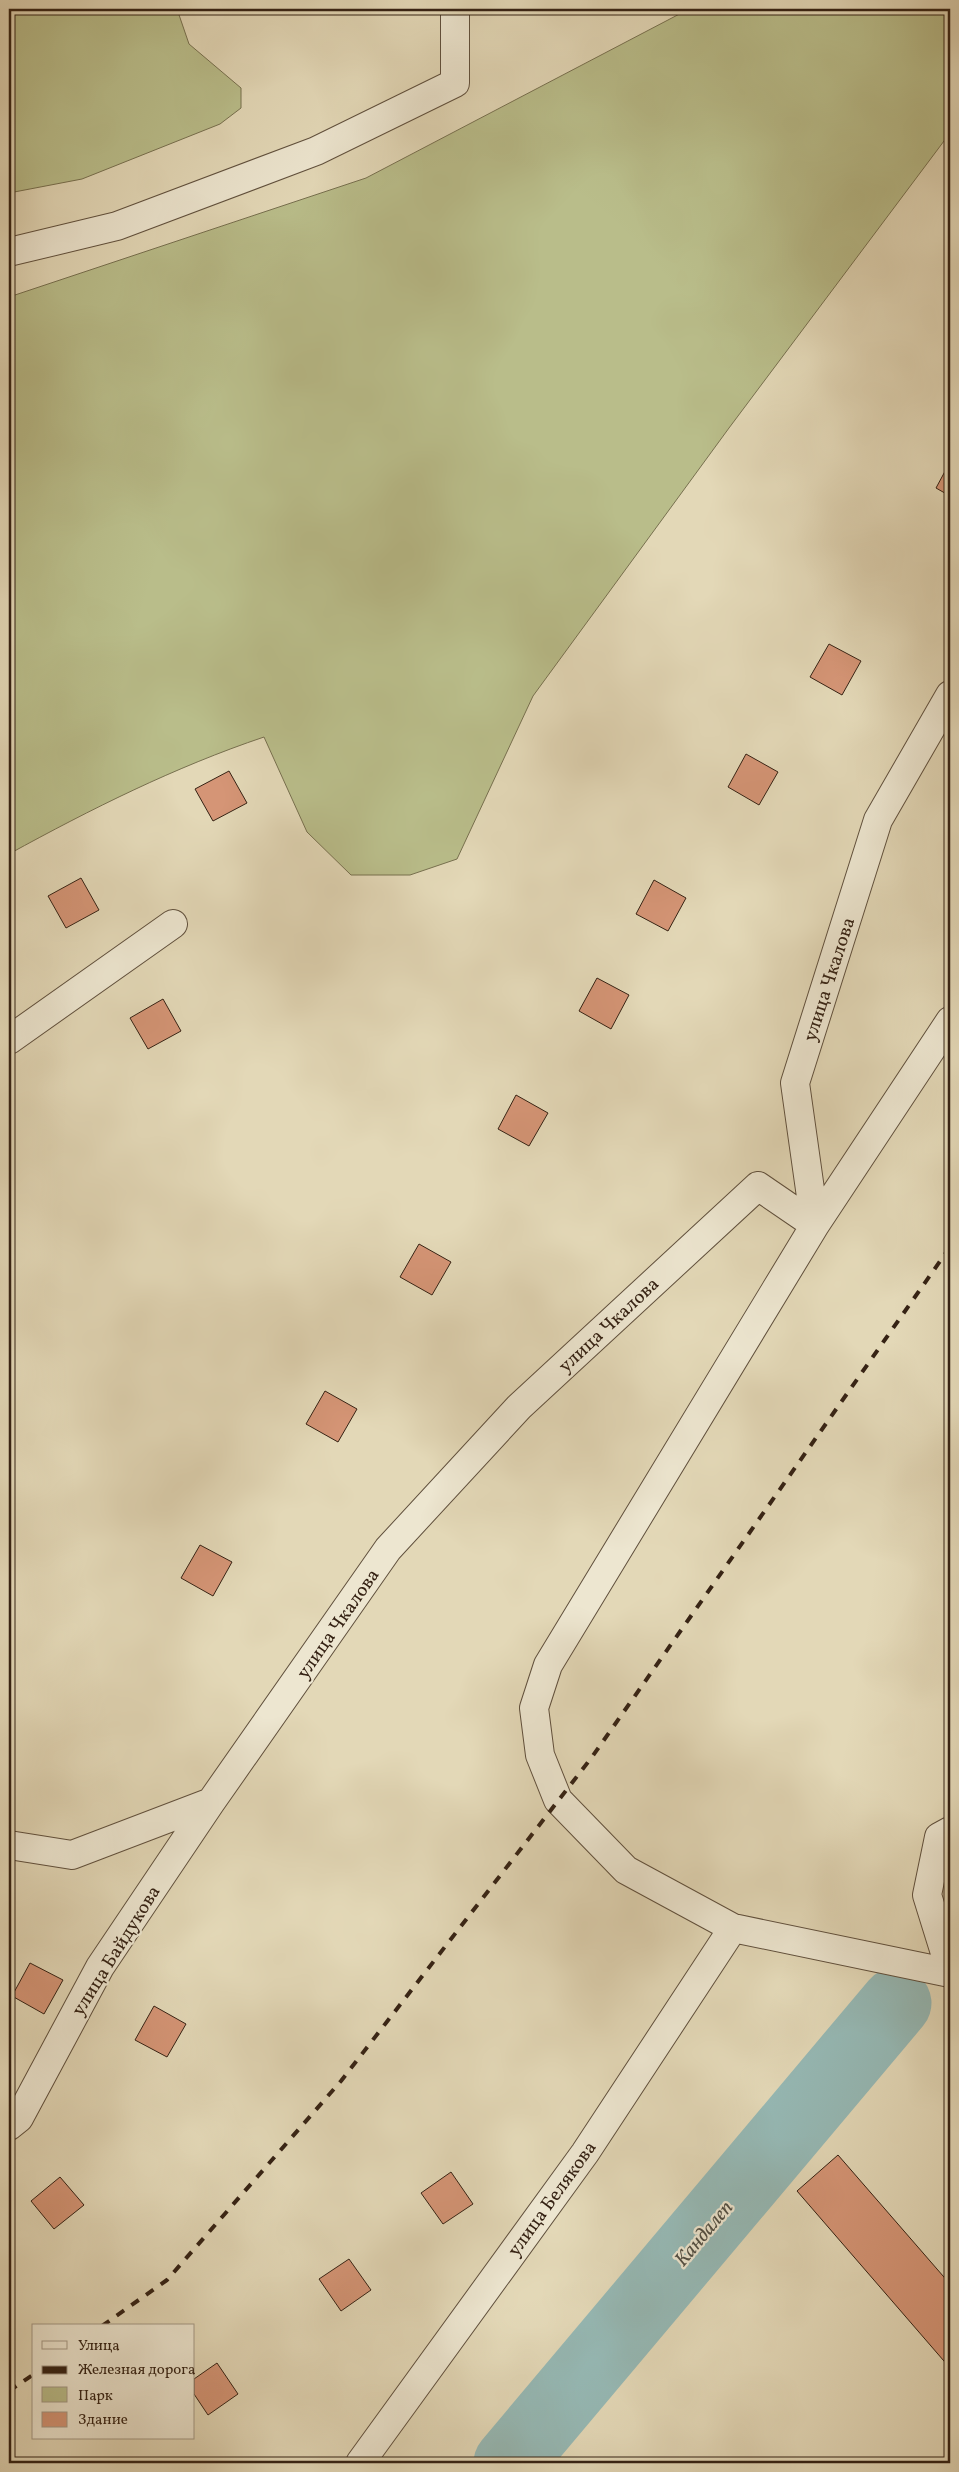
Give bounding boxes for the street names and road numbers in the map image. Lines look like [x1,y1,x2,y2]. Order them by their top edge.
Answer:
street label: улица Чкалова [798,914,862,1045]
street label: улица Чкалова [553,1272,665,1379]
street label: улица Чкалова [291,1564,386,1685]
street label: улица Байдукова [66,1881,167,2021]
street label: улица Белякова [502,2136,603,2262]

